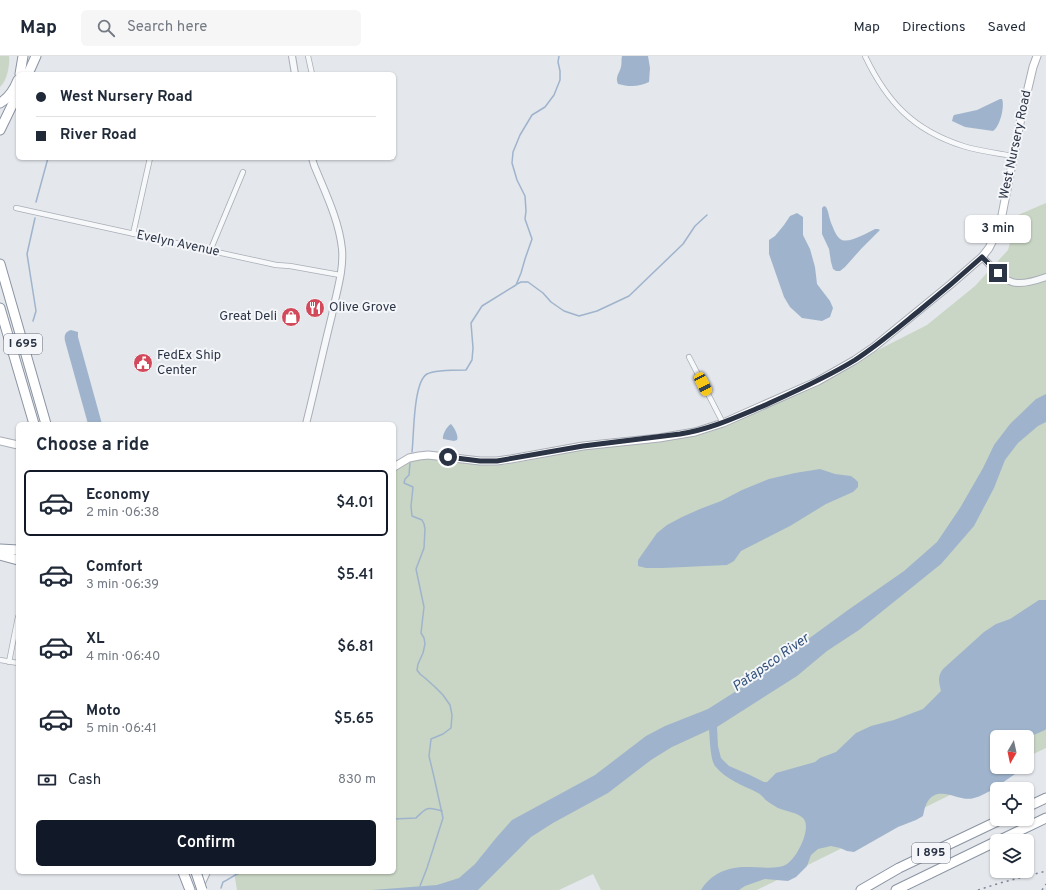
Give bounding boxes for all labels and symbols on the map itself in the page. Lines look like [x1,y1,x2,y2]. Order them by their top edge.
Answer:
street label: West Nursery Road [997,89,1035,201]
callout: 3 min [965,215,1031,243]
street label: Evelyn Avenue [135,227,221,261]
route end [989,264,1007,282]
restaurant icon: Olive Grove [304,297,326,319]
place label: Olive Grove [329,300,396,316]
shop icon: Great Deli [280,306,302,328]
place label: Great Deli [219,309,277,325]
road number: I 695 [4,334,42,354]
place label: FedEx Ship Center [157,348,221,379]
public building icon: FedEx Ship Center [132,352,154,374]
car [692,371,714,397]
route start [439,448,457,466]
water label: Patapsco River [729,629,814,696]
north arrow [990,730,1034,774]
road number: I 895 [912,843,950,863]

